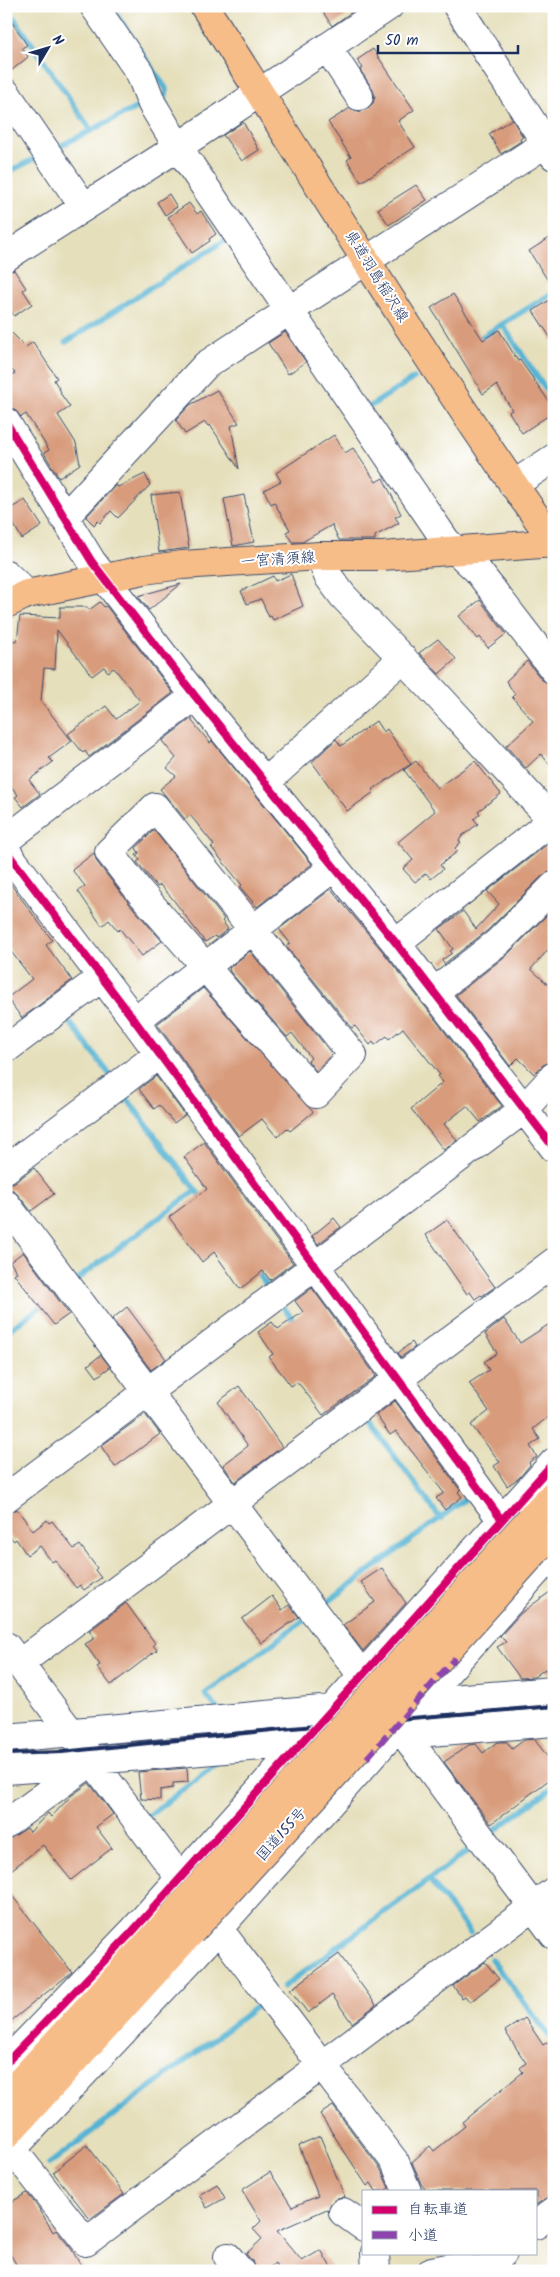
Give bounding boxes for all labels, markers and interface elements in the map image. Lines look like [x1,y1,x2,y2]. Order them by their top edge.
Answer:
north arrow [22,22,72,72]
scale bar [378,22,518,54]
text: 50 m [385,29,419,53]
text: N [46,30,69,51]
street label: 県道羽島稲沢線 [338,226,414,327]
street label: 一宮清須線 [240,545,316,575]
street label: 国道155号 [251,1802,313,1867]
legend [362,2190,538,2254]
text: 自転車道 [408,2198,468,2222]
text: 小道 [408,2224,438,2248]

